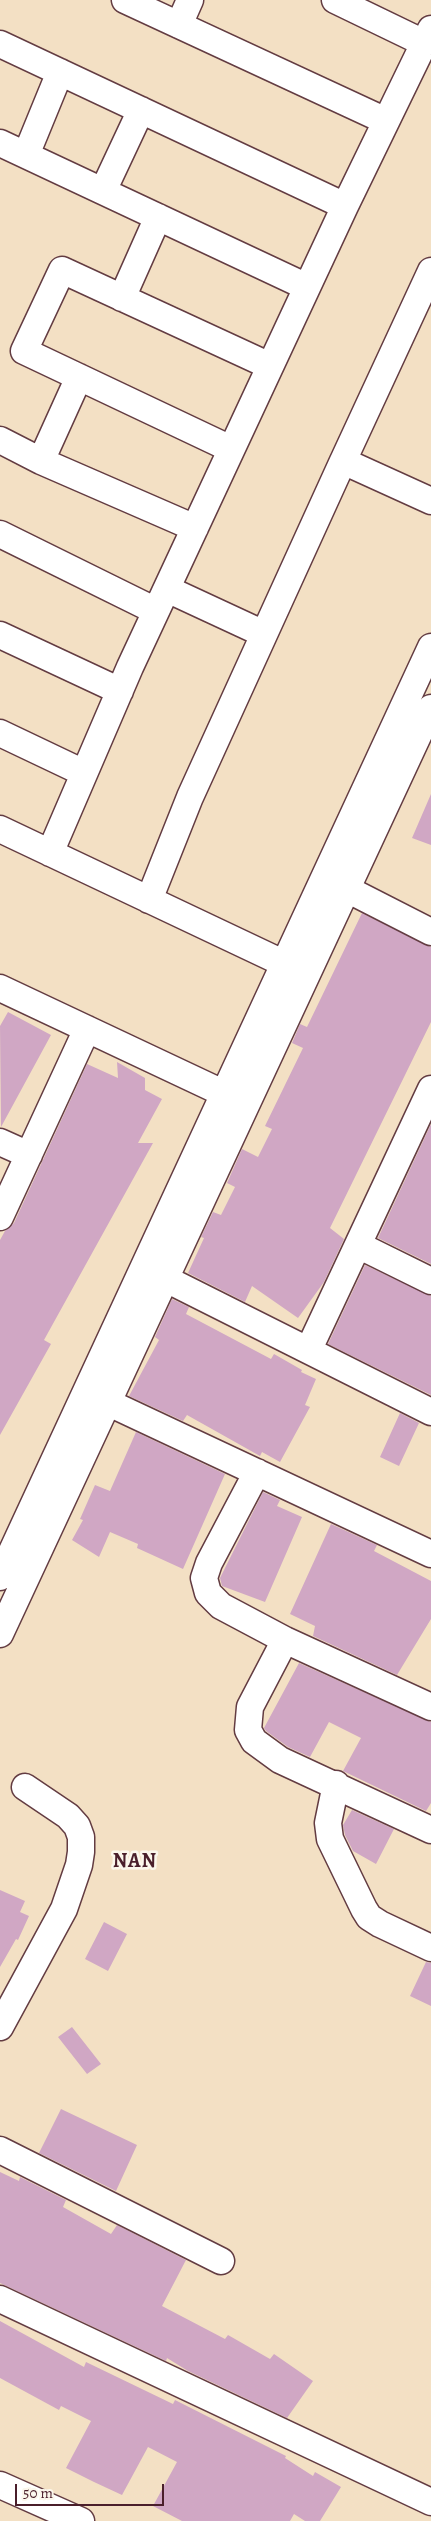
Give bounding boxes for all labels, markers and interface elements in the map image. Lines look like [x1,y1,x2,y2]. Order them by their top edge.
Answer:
district label: NAN [112,1850,158,1874]
scale bar [18,2474,166,2506]
text: 50 m [23,2483,53,2503]

